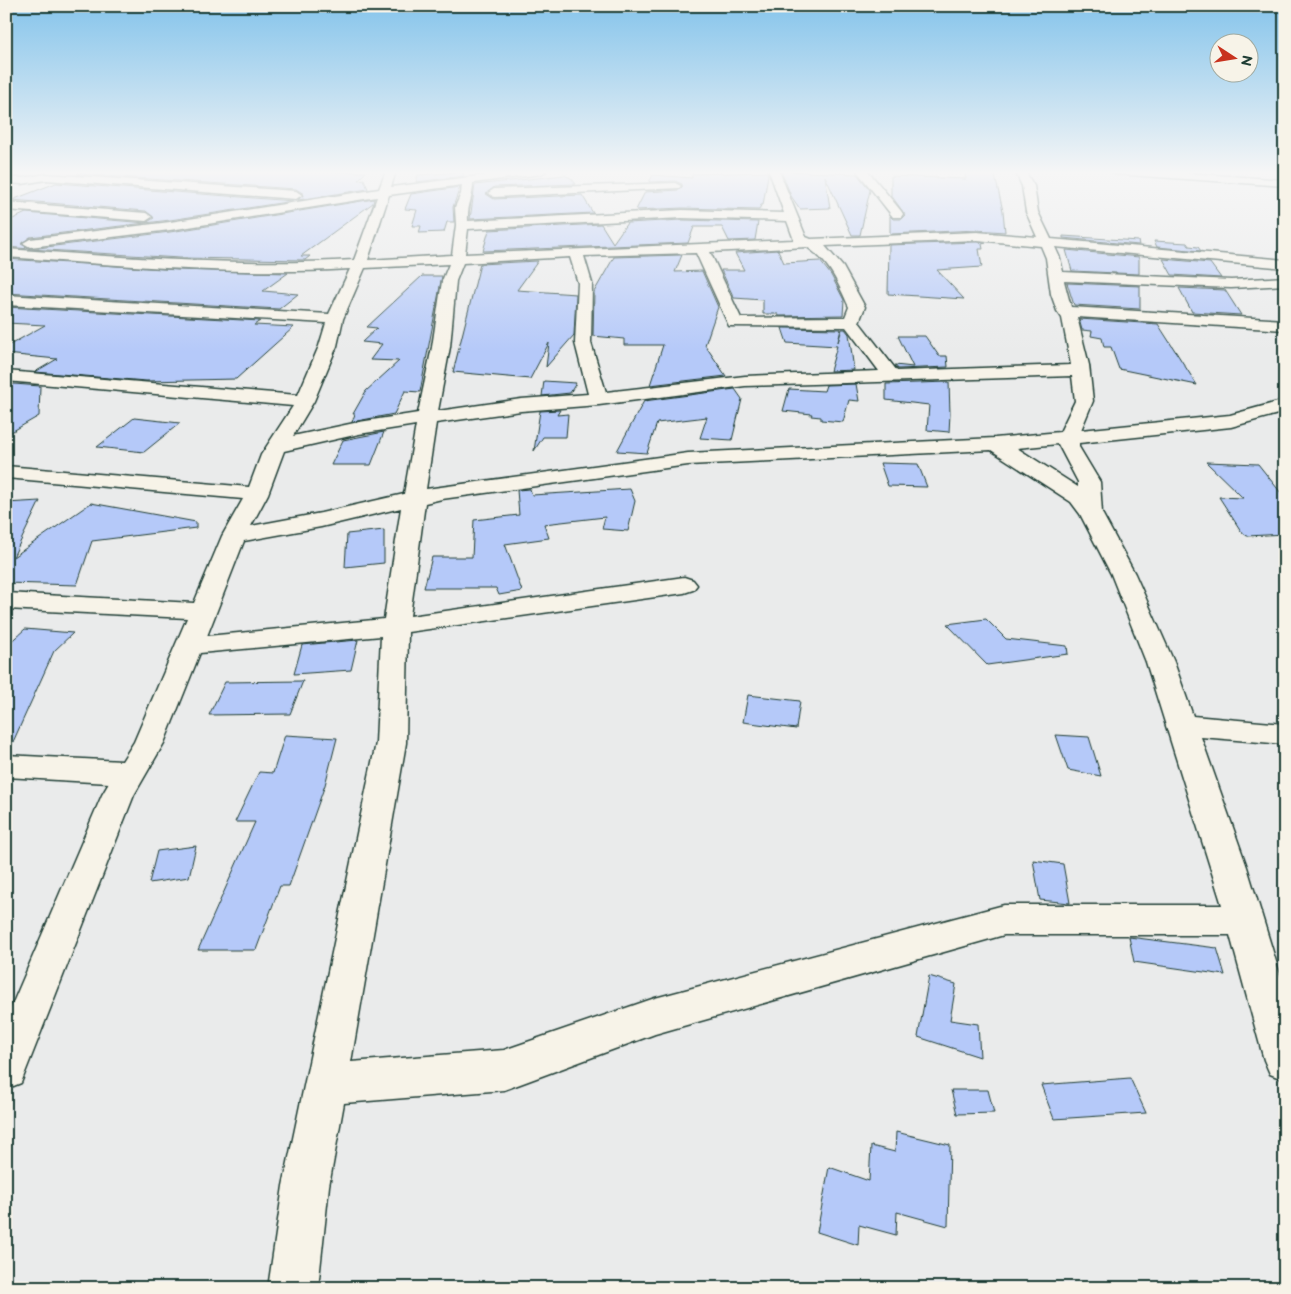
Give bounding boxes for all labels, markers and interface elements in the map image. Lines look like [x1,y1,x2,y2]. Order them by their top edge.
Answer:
north arrow [1208,32,1258,82]
text: N [1237,54,1256,68]

